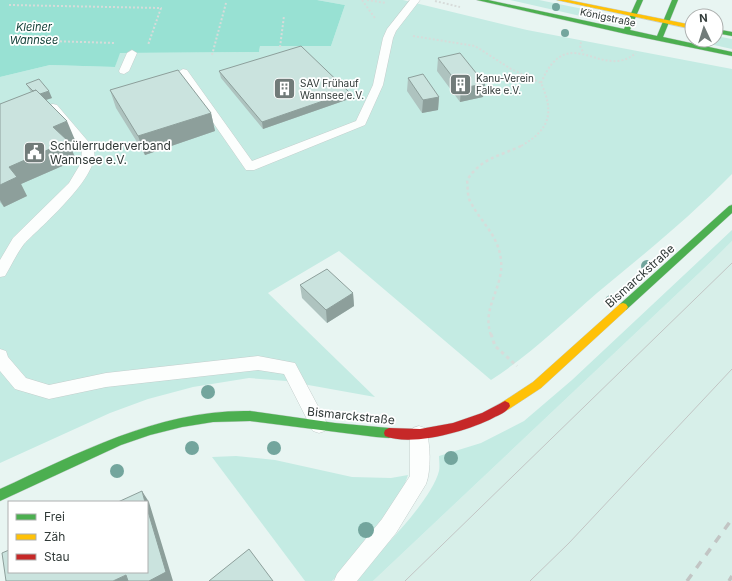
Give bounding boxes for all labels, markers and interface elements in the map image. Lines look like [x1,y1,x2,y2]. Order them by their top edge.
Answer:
street label: Königstraße [579,5,637,29]
north arrow [684,8,724,48]
text: N [699,11,708,25]
water label: Kleiner Wannsee [10,20,58,47]
building icon: Kanu-Verein Falke e.V. [447,71,473,97]
place label: Kanu-Verein Falke e.V. [476,72,534,96]
building icon: SAV Frühauf Wannsee e.V. [271,76,297,102]
place label: SAV Frühauf Wannsee e.V. [300,77,364,101]
place label: Schülerruderverband Wannsee e.V. [50,138,171,167]
public building icon: Schülerruderverband Wannsee e.V. [21,140,47,166]
street label: Bismarckstraße [602,241,677,311]
street label: Bismarckstraße [307,403,396,428]
legend [8,501,148,573]
text: Frei [44,509,65,524]
text: Zäh [44,529,65,544]
text: Stau [44,549,70,564]

